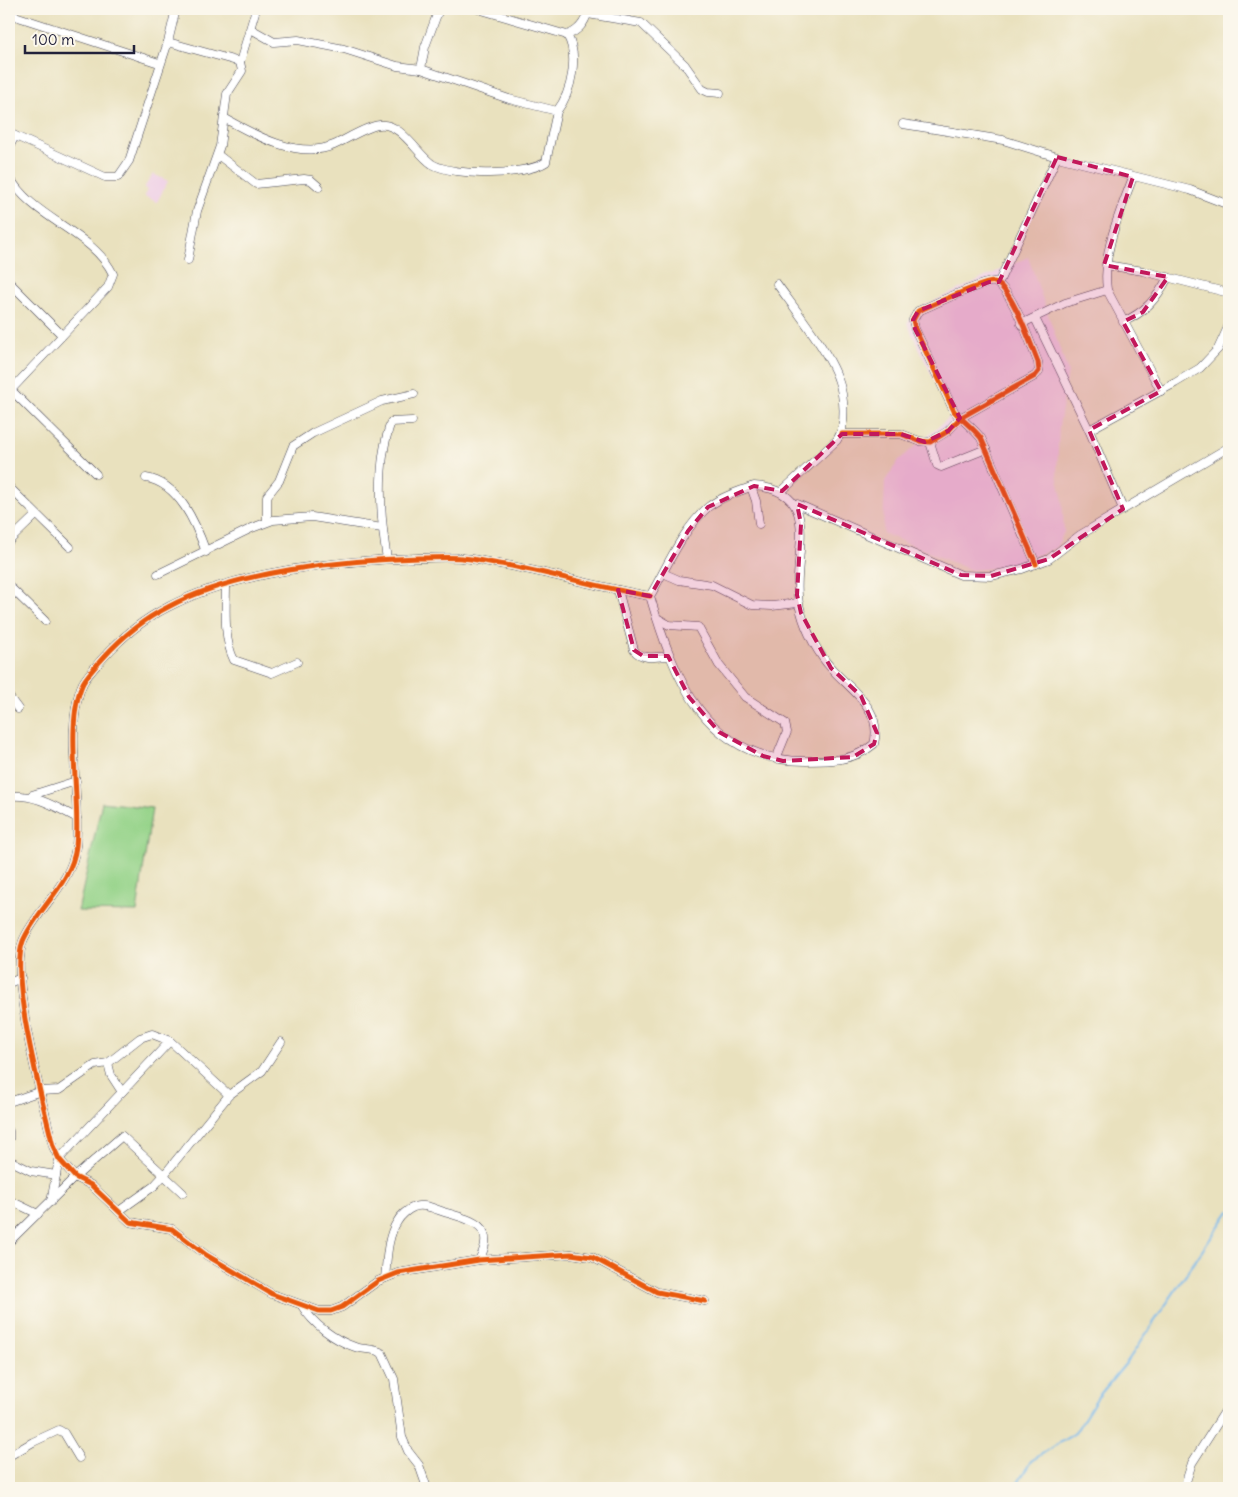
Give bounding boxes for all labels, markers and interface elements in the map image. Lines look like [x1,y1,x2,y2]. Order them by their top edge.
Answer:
scale bar [25,22,134,54]
text: 100 m [32,30,74,49]

